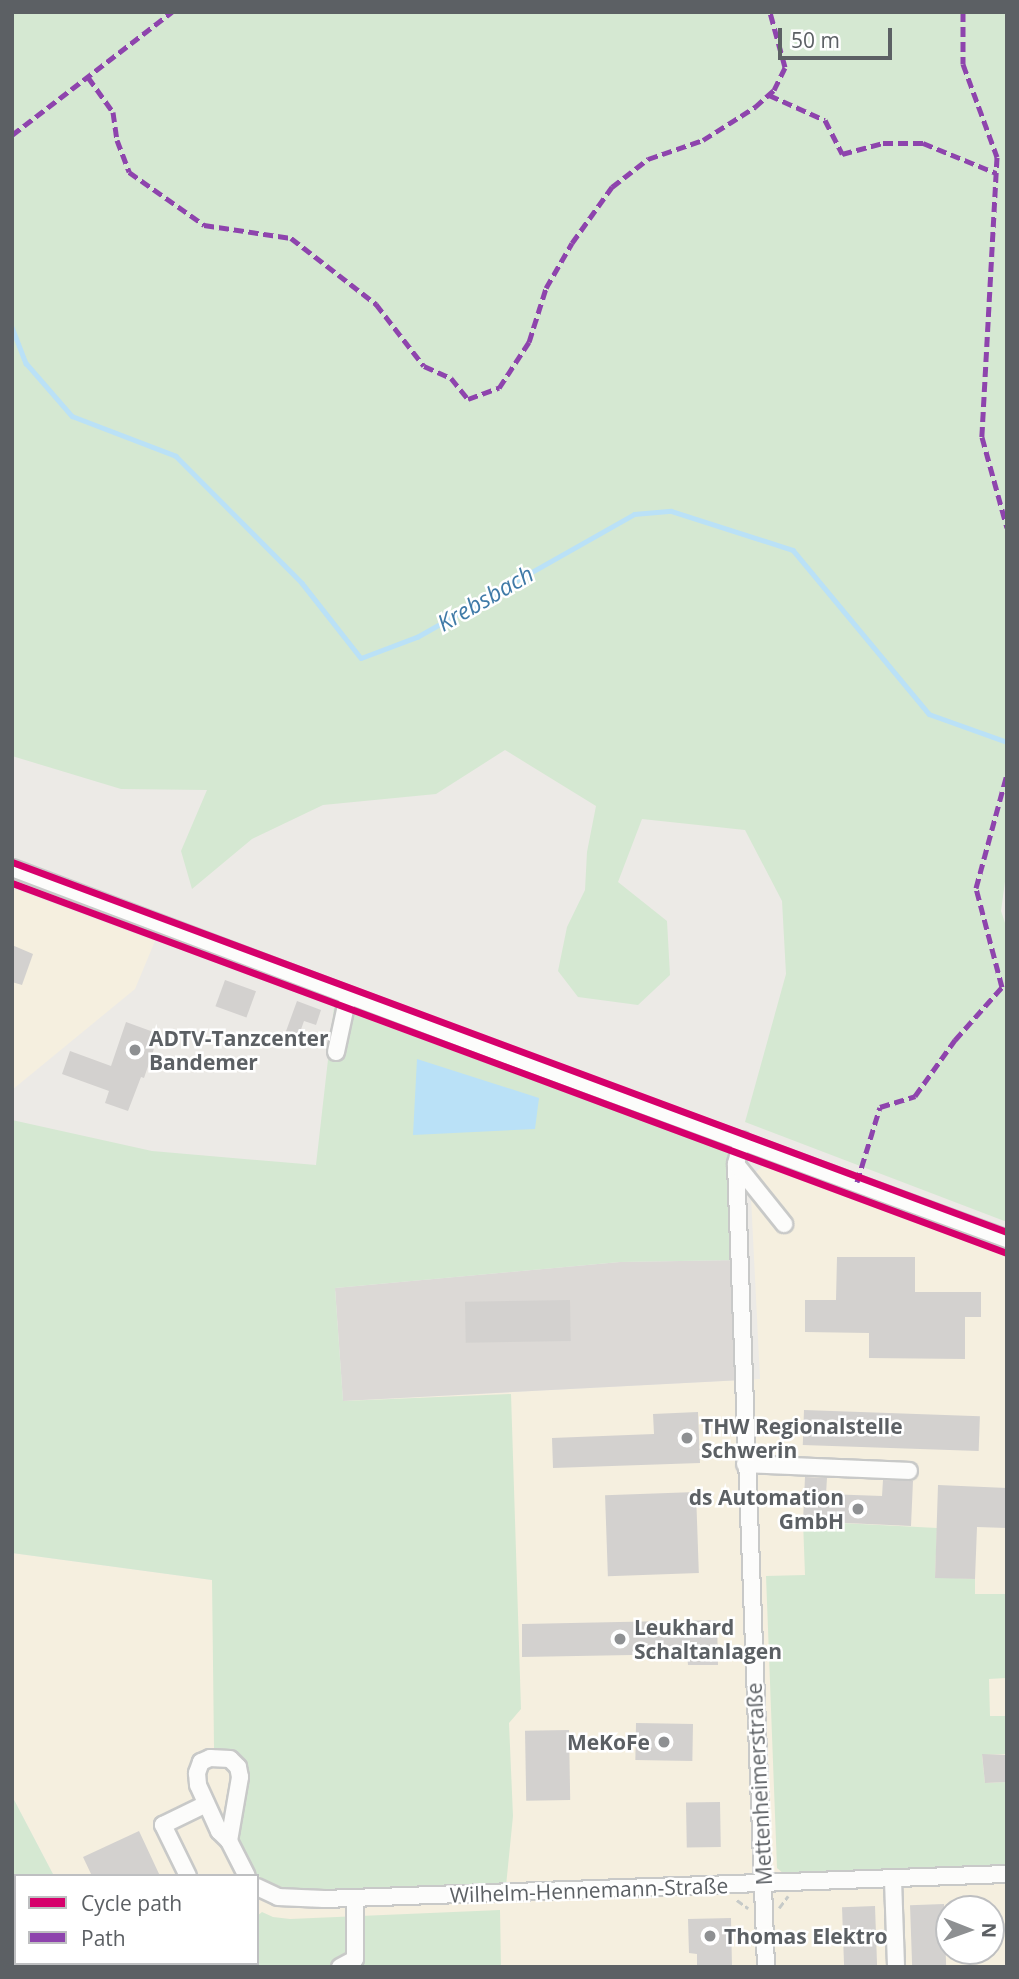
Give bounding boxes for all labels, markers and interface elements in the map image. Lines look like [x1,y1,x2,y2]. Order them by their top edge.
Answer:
scale bar [781,14,895,58]
text: 50 m [791,26,840,54]
water label: Krebsbach [432,559,538,637]
place label: ADTV-Tanzcenter Bandemer [149,1025,329,1075]
marker: ADTV-Tanzcenter Bandemer [127,1042,143,1058]
place label: THW Regionalstelle Schwerin [701,1413,903,1463]
marker: THW Regionalstelle Schwerin [679,1430,695,1446]
place label: ds Automation GmbH [689,1484,844,1534]
marker: ds Automation GmbH [850,1501,866,1517]
place label: Leukhard Schaltanlagen [634,1614,782,1664]
marker: Leukhard Schaltanlagen [612,1631,628,1647]
street label: Mettenheimerstraße [741,1682,777,1886]
place label: MeKoFe [567,1729,650,1755]
marker: MeKoFe [656,1734,672,1750]
street label: Wilhelm-Hennemann-Straße [449,1873,729,1907]
legend [14,1874,259,1965]
text: Cycle path [81,1889,182,1917]
north arrow [935,1895,1005,1965]
text: N [976,1922,1002,1938]
place label: Thomas Elektro [724,1923,887,1949]
text: Path [81,1924,126,1952]
marker: Thomas Elektro [702,1928,718,1944]

